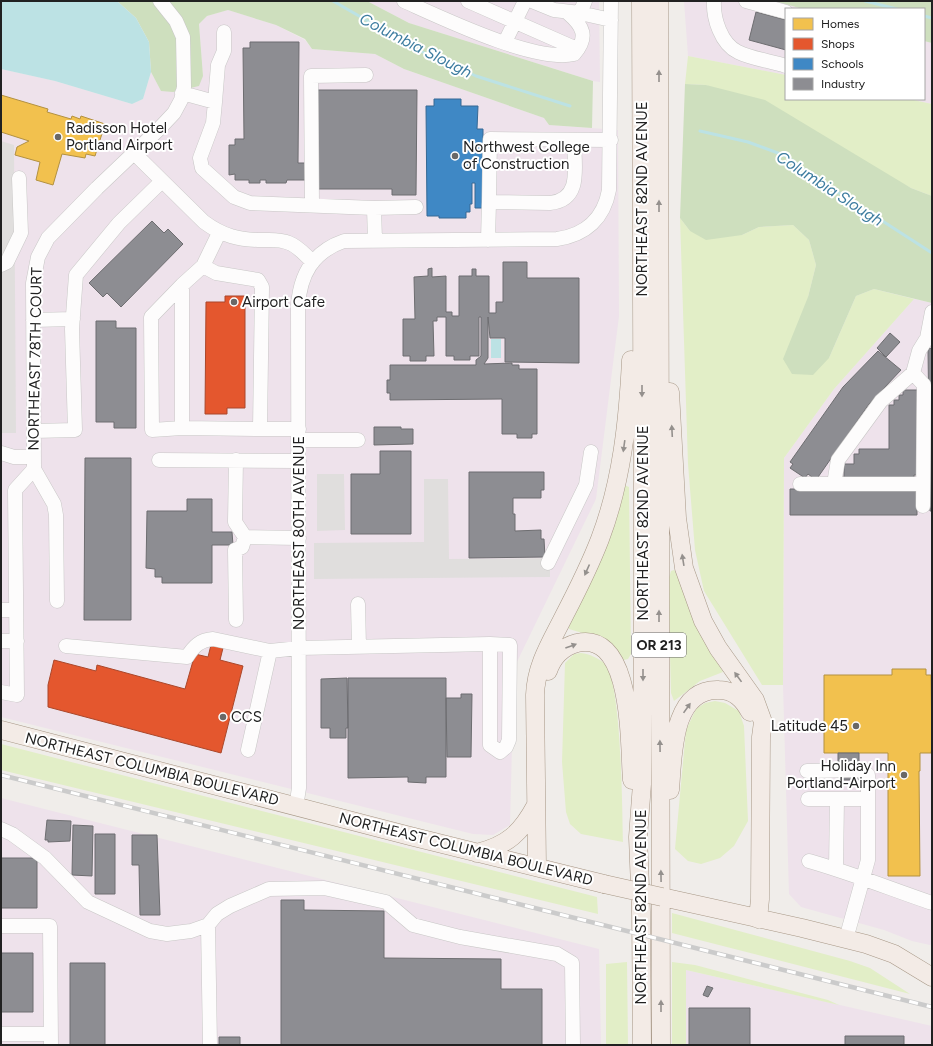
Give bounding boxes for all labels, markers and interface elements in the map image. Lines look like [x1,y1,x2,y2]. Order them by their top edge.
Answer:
legend [785,8,925,100]
water label: Columbia Slough [357,9,475,82]
text: Homes [821,17,860,31]
text: Shops [821,37,855,51]
text: Schools [821,57,864,71]
one-way arrow [656,69,662,82]
text: Industry [821,77,866,91]
street label: NORTHEAST 82ND AVENUE [633,101,651,297]
place label: Radisson Hotel Portland Airport [66,119,173,154]
marker: Radisson Hotel Portland Airport [53,132,63,142]
place label: Northwest College of Construction [463,138,590,173]
water label: Columbia Slough [773,147,887,230]
marker: Northwest College of Construction [450,151,460,161]
one-way arrow [656,199,662,212]
street label: NORTHEAST 78TH COURT [24,266,46,451]
place label: Airport Cafe [242,293,325,311]
marker: Airport Cafe [229,297,239,307]
one-way arrow [639,385,646,397]
street label: NORTHEAST 82ND AVENUE [634,425,652,621]
one-way arrow [669,425,676,437]
street label: NORTHEAST 80TH AVENUE [290,436,308,630]
one-way arrow [621,440,627,452]
one-way arrow [680,554,686,566]
one-way arrow [584,564,590,576]
one-way arrow [656,609,662,622]
road number: OR 213 [632,633,686,657]
one-way arrow [565,642,577,648]
one-way arrow [640,669,646,682]
one-way arrow [734,671,742,682]
one-way arrow [683,702,691,713]
place label: CCS [231,708,262,726]
marker: CCS [218,712,228,722]
place label: Latitude 45 [771,717,848,735]
marker: Latitude 45 [851,721,861,731]
street label: NORTHEAST COLUMBIA BOULEVARD [23,729,281,809]
one-way arrow [657,739,663,752]
place label: Holiday Inn Portland-Airport [787,757,896,792]
marker: Holiday Inn Portland-Airport [899,770,909,780]
street label: NORTHEAST COLUMBIA BOULEVARD [337,809,595,889]
street label: NORTHEAST 82ND AVENUE [632,809,650,1005]
one-way arrow [658,869,664,882]
one-way arrow [658,999,664,1012]

